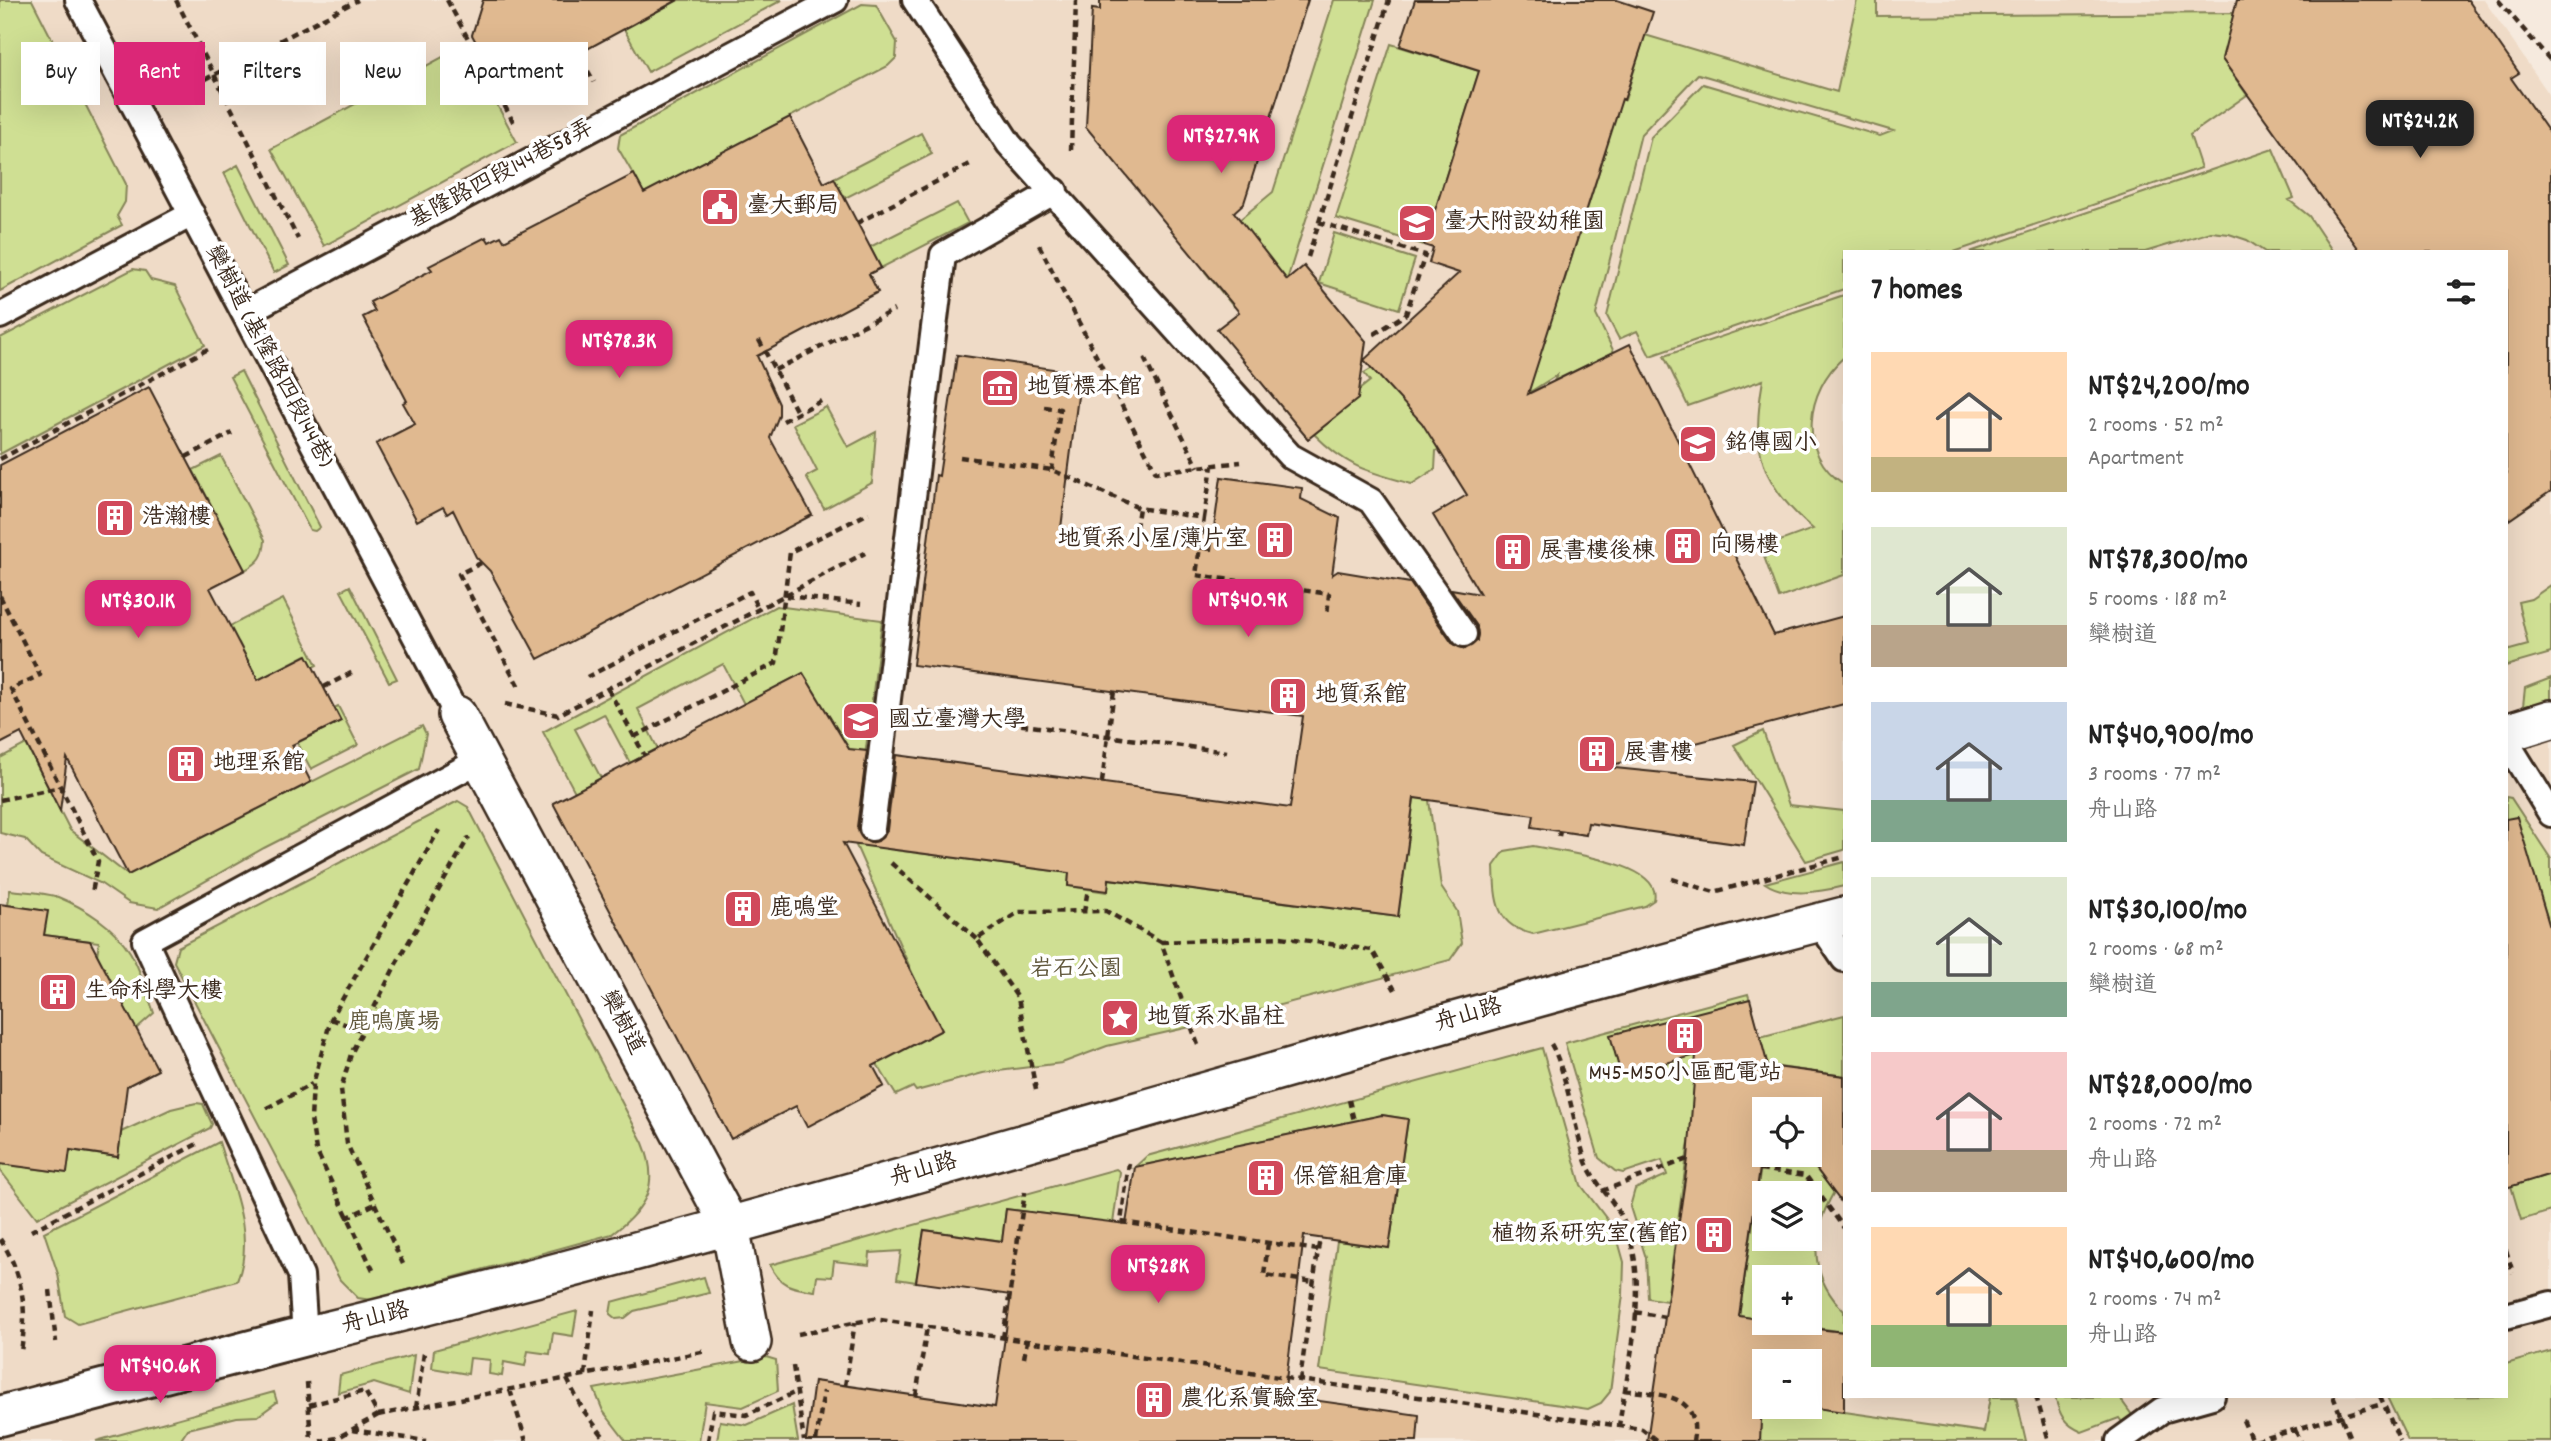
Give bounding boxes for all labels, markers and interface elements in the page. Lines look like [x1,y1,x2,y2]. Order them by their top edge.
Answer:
chip: Buy [21,42,100,105]
chip: Rent [114,42,205,105]
chip: Filters [219,42,326,105]
chip: New [340,42,426,105]
chip: Apartment [440,42,588,105]
pin: NT$24.2K [2348,100,2492,160]
text: NT$24.2K [2382,106,2458,139]
street label: 基隆路四段144巷58弄 [404,112,600,238]
pin: NT$27.9K [1149,116,1293,175]
text: NT$27.9K [1183,121,1259,154]
public building icon: 臺大郵局 [699,186,741,228]
place label: 臺大郵局 [747,191,839,224]
school or university icon: 臺大附設幼稚園 [1396,202,1438,244]
place label: 臺大附設幼稚園 [1444,207,1605,240]
street label: 欒樹道 (基隆路四段144巷) [195,240,341,474]
text: 7 homes [1871,271,1963,314]
icon: filters [2442,273,2480,311]
pin: NT$78.3K [547,320,691,380]
text: NT$78.3K [582,326,656,359]
museum icon: 地質標本館 [979,367,1021,409]
text: NT$24,200/mo [2088,367,2250,410]
place label: 地質標本館 [1027,372,1142,405]
icon: home [1927,380,2011,464]
text: 2 rooms · 52 m² [2088,410,2224,443]
school or university icon: 銘傳國小 [1677,423,1719,465]
place label: 銘傳國小 [1725,428,1817,461]
text: Apartment [2088,443,2184,476]
building icon: 浩瀚樓 [94,497,136,539]
place label: 浩瀚樓 [142,502,211,535]
building icon: 地質系小屋/薄片室 [1254,519,1296,561]
place label: 地質系小屋/薄片室 [1057,524,1248,557]
building icon: 向陽樓 [1662,525,1704,567]
place label: 向陽樓 [1710,530,1779,563]
building icon: 展書樓後棟 [1492,531,1534,573]
place label: 展書樓後棟 [1540,536,1655,569]
text: NT$78,300/mo [2088,541,2248,584]
icon: home [1927,555,2011,639]
pin: NT$30.1K [66,580,210,640]
pin: NT$40.9K [1176,580,1320,639]
text: 5 rooms · 188 m² [2088,584,2227,617]
text: NT$40.9K [1208,585,1288,618]
text: NT$30.1K [101,586,175,619]
text: 欒樹道 [2088,620,2157,653]
building icon: 地質系館 [1267,675,1309,717]
place label: 地質系館 [1315,680,1407,713]
school or university icon: 國立臺灣大學 [840,700,882,742]
place label: 國立臺灣大學 [888,705,1026,738]
text: NT$40,900/mo [2088,716,2253,759]
icon: home [1927,730,2011,814]
building icon: 展書樓 [1576,733,1618,775]
place label: 展書樓 [1624,738,1693,771]
building icon: 地理系館 [165,743,207,785]
place label: 地理系館 [213,748,305,781]
text: 3 rooms · 77 m² [2088,759,2221,792]
text: 舟山路 [2088,795,2157,828]
building icon: 鹿鳴堂 [722,888,764,930]
text: NT$30,100/mo [2088,891,2247,934]
place label: 鹿鳴堂 [770,893,839,926]
icon: home [1927,905,2011,989]
text: 2 rooms · 68 m² [2088,934,2224,967]
park label: 岩石公園 [1030,954,1122,987]
text: 欒樹道 [2088,970,2157,1003]
building icon: 生命科學大樓 [37,971,79,1013]
place label: 生命科學大樓 [85,976,223,1009]
street label: 欒樹道 [590,985,652,1061]
street label: 舟山路 [1431,991,1507,1041]
place icon: 地質系水晶柱 [1099,997,1141,1039]
place label: 地質系水晶柱 [1147,1002,1285,1035]
park label: 鹿鳴廣場 [348,1007,440,1040]
building icon: M45-M50小區配電站 [1664,1015,1706,1057]
place label: M45-M50小區配電站 [1588,1058,1782,1091]
text: NT$28,000/mo [2088,1066,2252,1109]
icon: home [1927,1080,2011,1164]
map controls [1752,1097,1822,1419]
button: locate [1752,1097,1822,1167]
text: 2 rooms · 72 m² [2088,1109,2222,1142]
text: 舟山路 [2088,1145,2157,1178]
street label: 舟山路 [886,1146,962,1196]
building icon: 保管組倉庫 [1245,1157,1287,1199]
place label: 保管組倉庫 [1293,1162,1408,1195]
button: layers [1752,1181,1822,1251]
building icon: 植物系研究室(舊館) [1693,1214,1735,1256]
place label: 植物系研究室(舊館) [1492,1219,1687,1252]
text: NT$40,600/mo [2088,1241,2254,1284]
pin: NT$28K [1101,1246,1215,1305]
text: NT$28K [1127,1251,1189,1284]
icon: home [1927,1255,2011,1339]
button: + [1752,1265,1822,1335]
text: 2 rooms · 74 m² [2088,1284,2221,1317]
street label: 舟山路 [339,1295,413,1343]
text: 舟山路 [2088,1320,2157,1353]
pin: NT$40.6K [88,1346,232,1405]
button: − [1752,1349,1822,1419]
text: NT$40.6K [120,1351,200,1384]
building icon: 農化系實驗室 [1133,1379,1175,1421]
place label: 農化系實驗室 [1181,1384,1319,1417]

